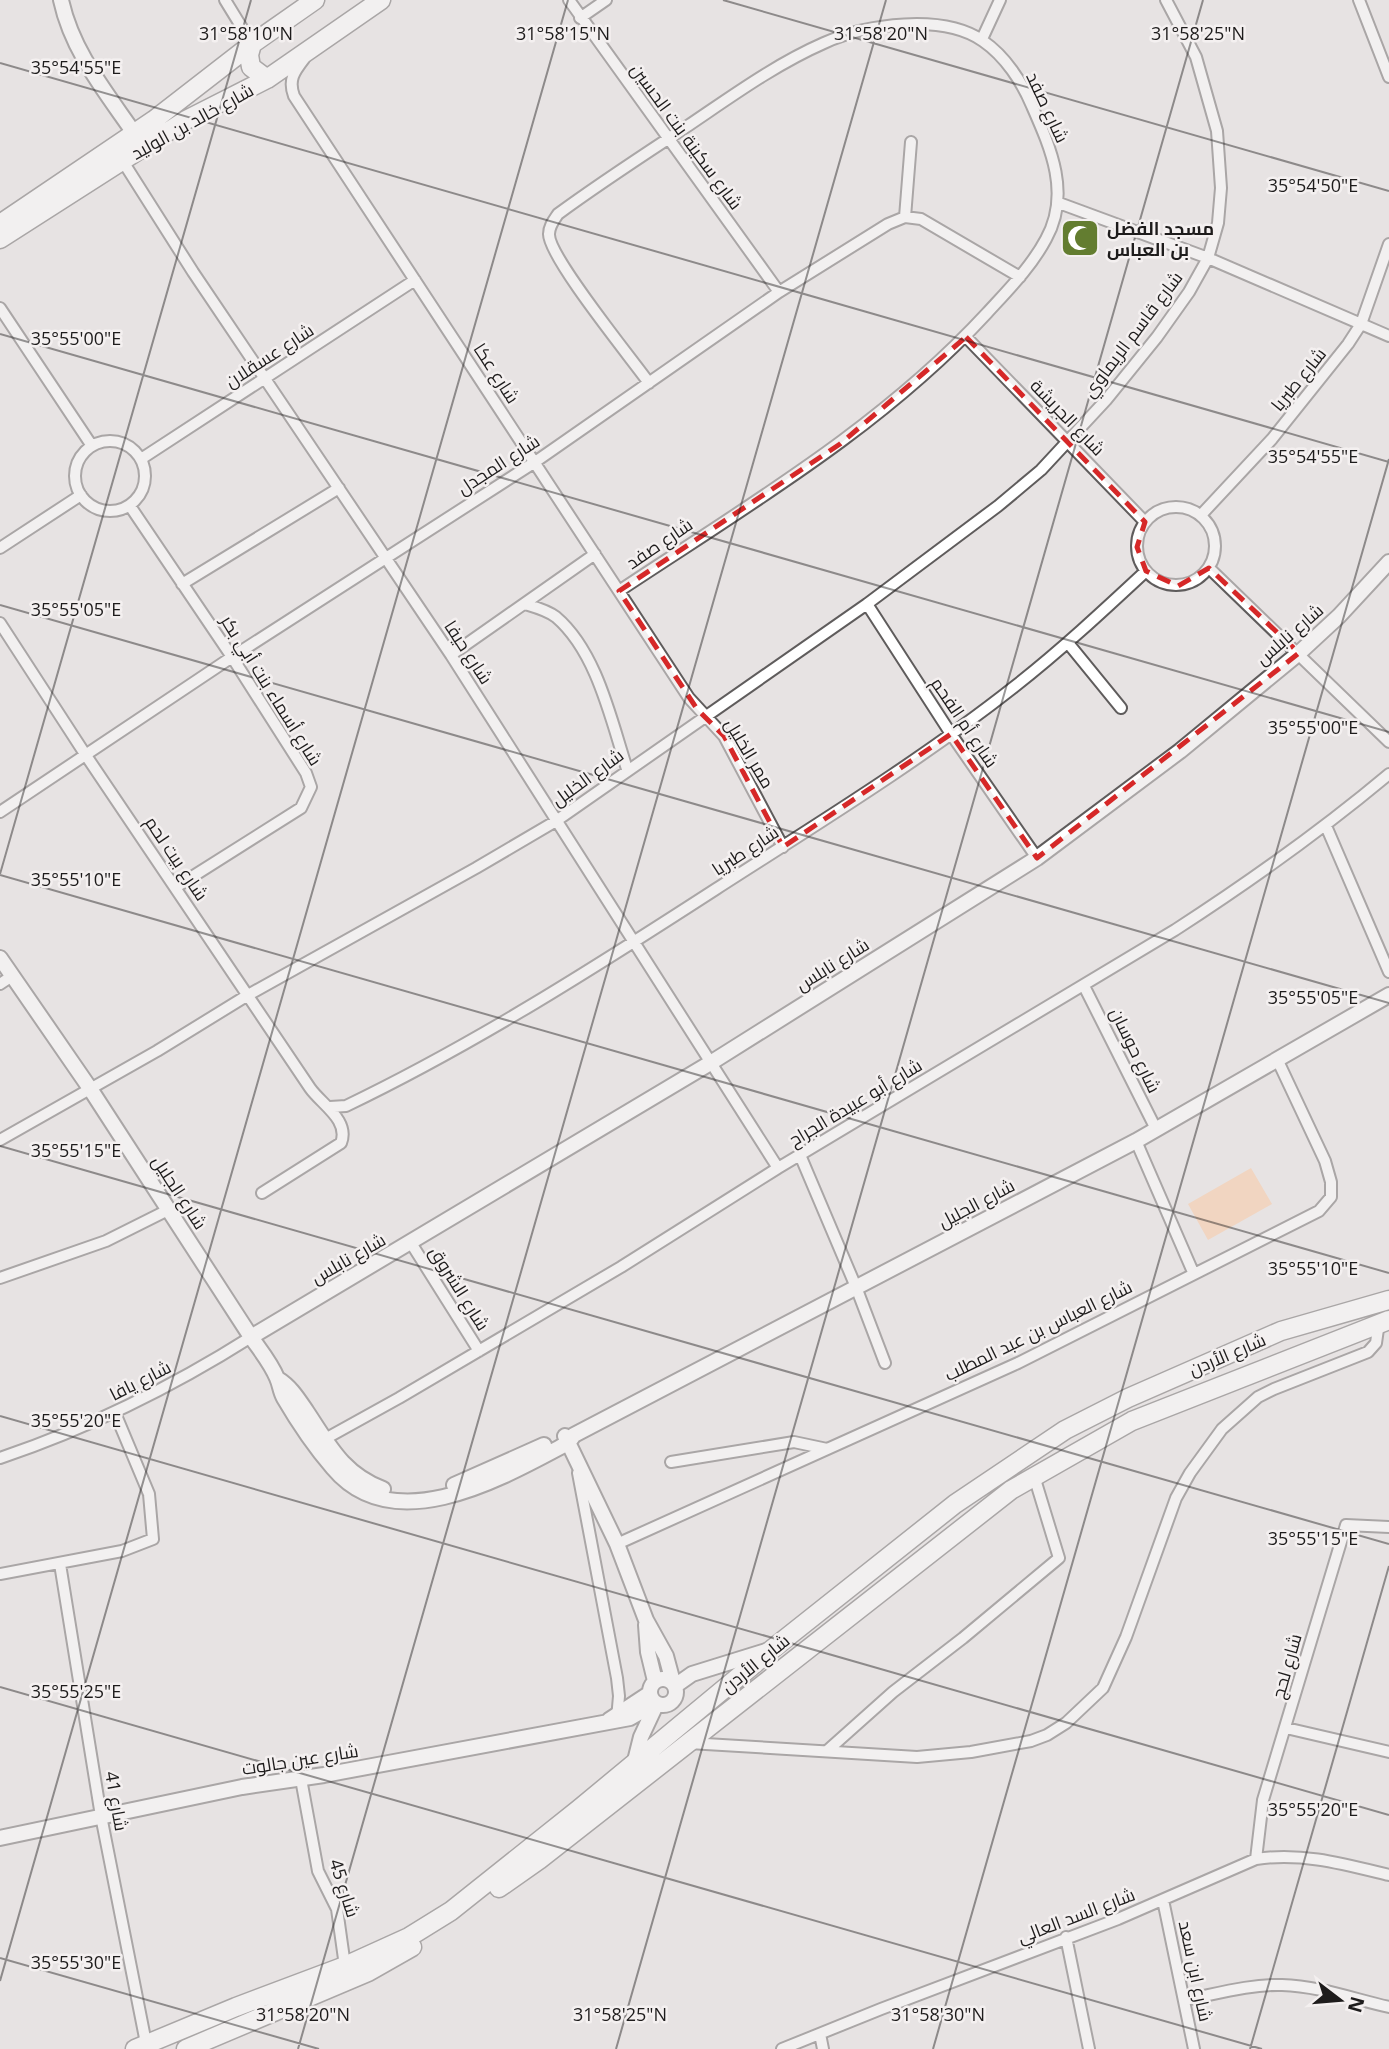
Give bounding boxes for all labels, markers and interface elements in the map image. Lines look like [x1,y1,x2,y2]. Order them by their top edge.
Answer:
text: 31°58'10"N [199,21,293,45]
text: 31°58'15"N [516,21,610,45]
text: 31°58'20"N [834,21,928,45]
text: 31°58'25"N [1151,21,1245,45]
text: 35°54'55"E [31,55,121,79]
street label: شارع سكينة بنت الحسين [625,58,748,215]
street label: شارع صفد [1020,68,1075,147]
street label: شارع خالد بن الوليد [127,77,258,165]
text: 35°54'50"E [1268,173,1358,197]
place label: مسجد الفضل بن العباس [1107,216,1214,261]
mosque icon: مسجد الفضل بن العباس [1059,217,1101,259]
street label: شارع قاسم الريماوي [1077,266,1190,404]
street label: شارع عسقلان [220,317,319,393]
text: 35°55'00"E [31,326,121,350]
street label: شارع عكا [468,338,525,408]
street label: شارع طبريا [1265,342,1332,416]
street label: شارع الجريشة [1025,374,1111,461]
street label: شارع المجدل [452,428,544,500]
text: 35°54'55"E [1268,444,1358,468]
street label: شارع صفد [621,512,698,575]
text: 35°55'05"E [31,597,121,621]
street label: شارع نابلس [1250,598,1329,671]
street label: شارع أسماء بنت أبي بكر [213,609,328,771]
street label: شارع حيفا [439,615,499,689]
street label: شارع أم الفحم [925,672,1004,773]
street label: ممر الخليل [720,713,780,793]
text: 35°55'00"E [1268,715,1358,739]
street label: شارع الخليل [546,743,628,812]
street label: شارع بيت لحم [139,811,214,905]
street label: شارع طبريا [707,819,784,881]
text: 35°55'10"E [31,867,121,891]
street label: شارع نابلس [791,932,874,997]
text: 35°55'05"E [1268,985,1358,1009]
street label: شارع حوسان [1104,1003,1167,1097]
street label: شارع أبو عبيدة الجراح [784,1053,927,1152]
text: 35°55'15"E [31,1138,121,1162]
street label: شارع الجليل [146,1150,213,1234]
street label: شارع الجليل [933,1173,1019,1234]
street label: شارع نابلس [306,1227,390,1290]
street label: شارع الشروق [424,1241,495,1335]
text: 35°55'10"E [1268,1256,1358,1280]
street label: شارع العباس بن عبد المطلب [940,1274,1136,1387]
street label: شارع الأردن [1185,1327,1270,1382]
street label: شارع يافا [105,1354,175,1407]
text: 35°55'20"E [31,1408,121,1432]
text: 35°55'15"E [1268,1526,1358,1550]
street label: شارع الأردن [716,1628,795,1699]
street label: شارع لحج [1265,1631,1308,1702]
text: 35°55'25"E [31,1679,121,1703]
street label: شارع عين جالوت [240,1738,360,1781]
street label: شارع 41 [99,1769,134,1833]
text: 35°55'20"E [1268,1797,1358,1821]
street label: شارع 45 [323,1856,366,1921]
street label: شارع السد العالي [1014,1882,1139,1951]
street label: شارع ابن سعد [1173,1918,1218,2024]
text: 35°55'30"E [31,1950,121,1974]
north arrow [1305,1965,1375,2035]
text: N [1342,1994,1371,2016]
text: 31°58'20"N [256,2002,350,2026]
text: 31°58'25"N [573,2002,667,2026]
text: 31°58'30"N [891,2002,985,2026]

